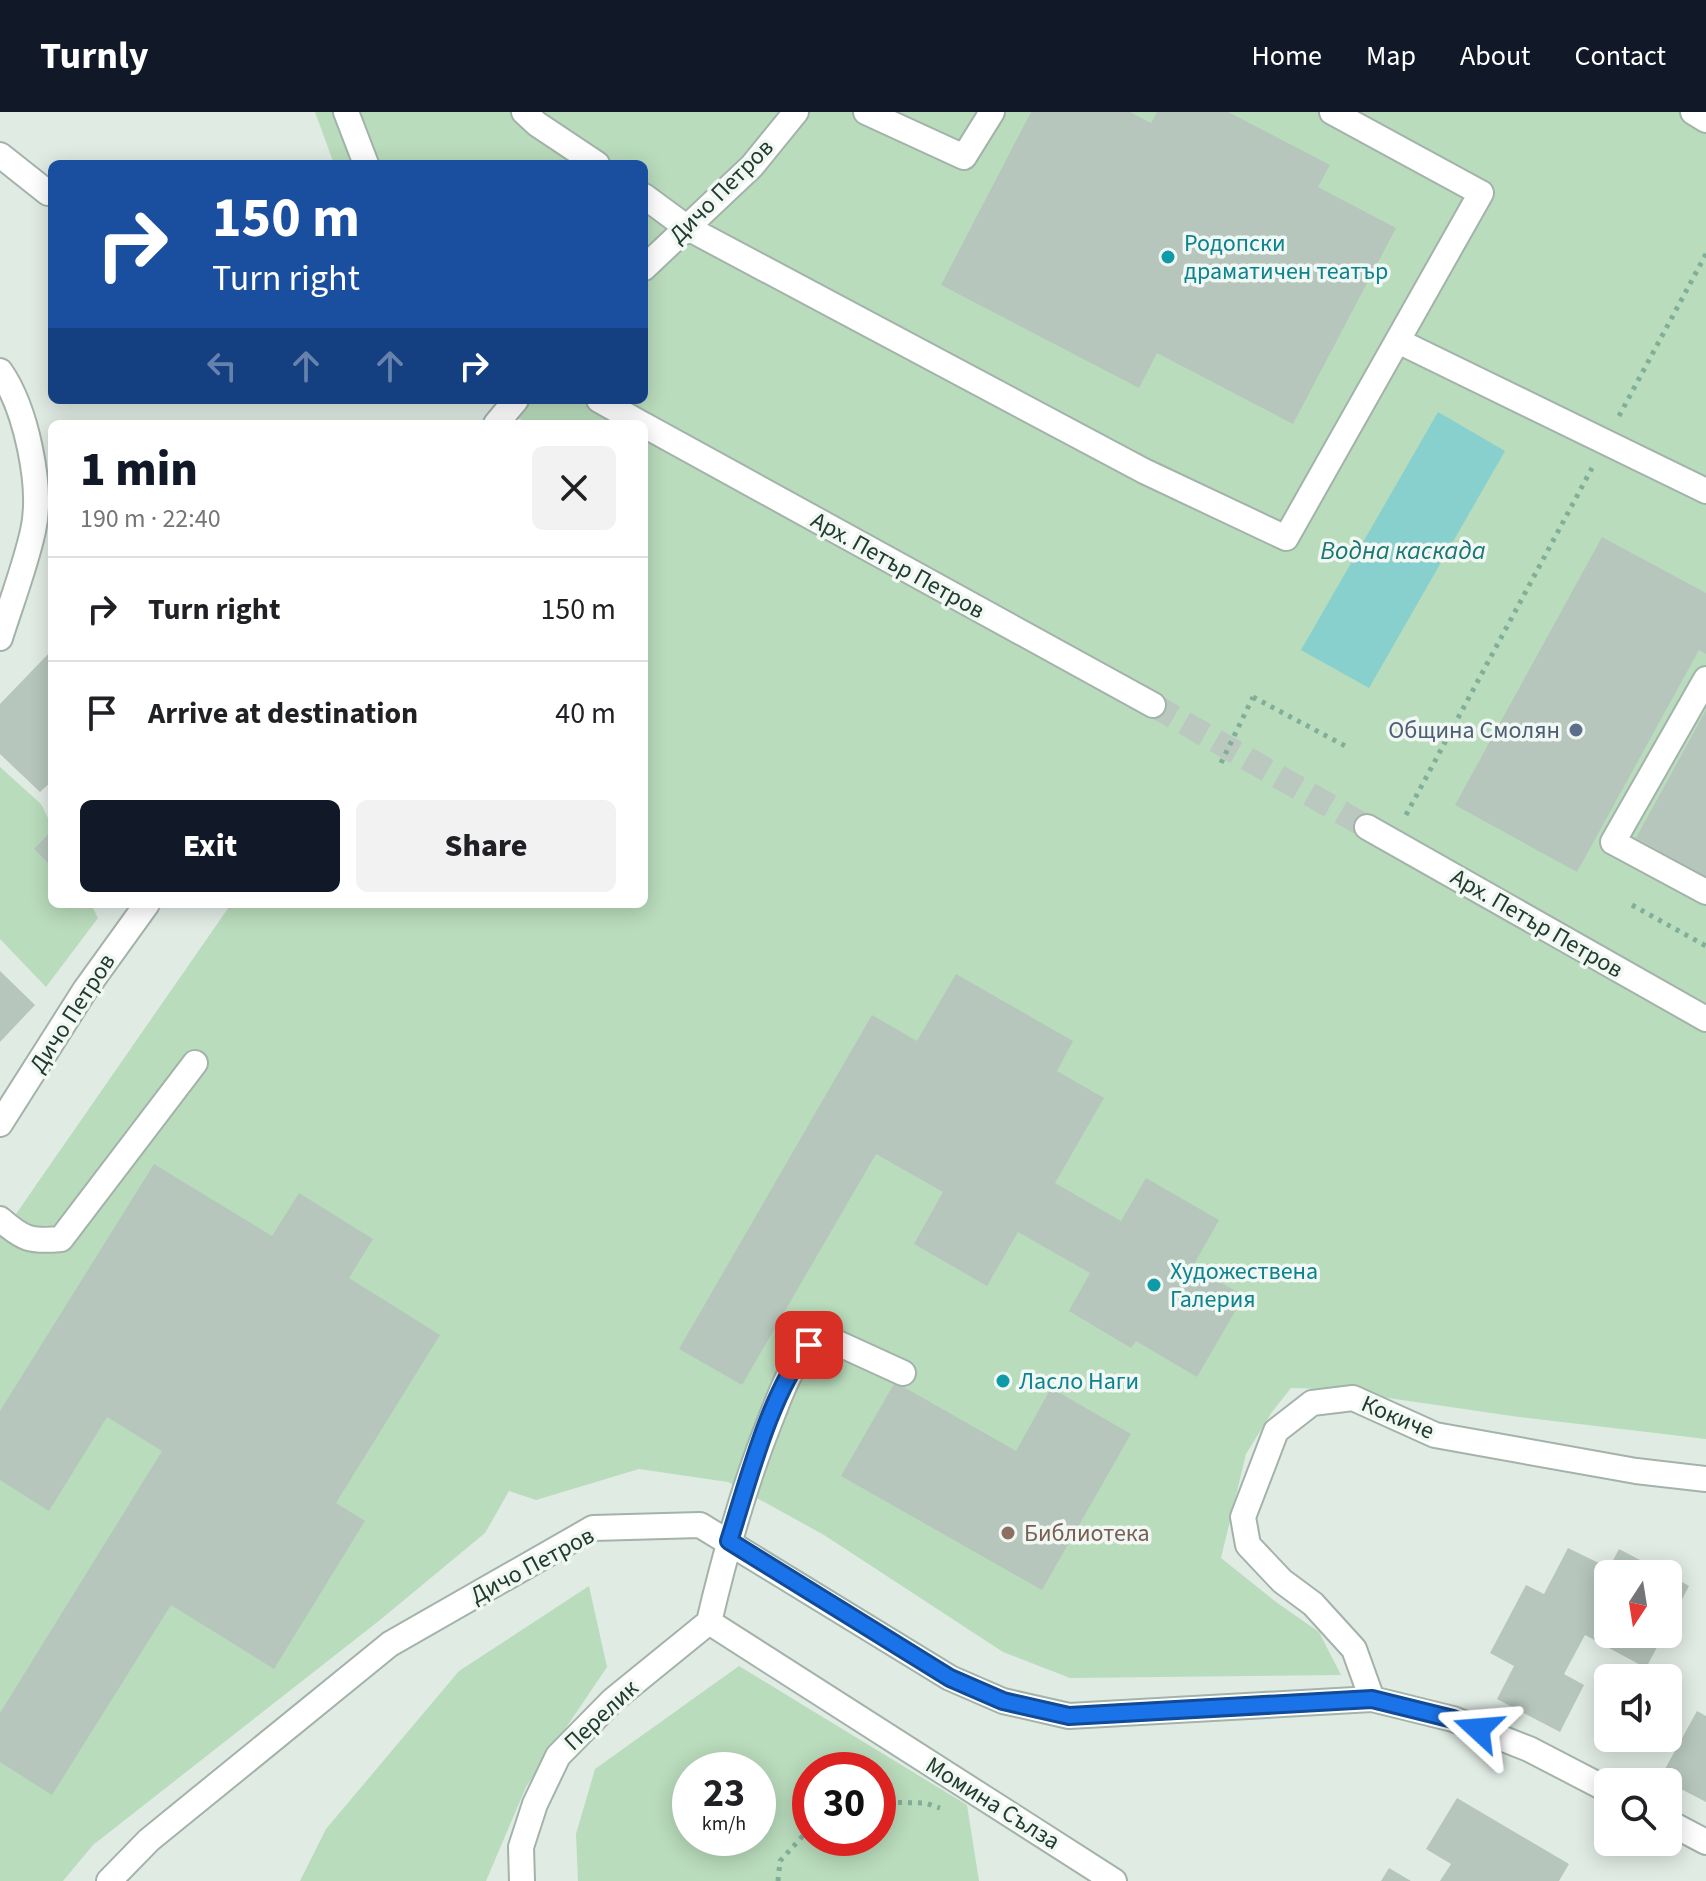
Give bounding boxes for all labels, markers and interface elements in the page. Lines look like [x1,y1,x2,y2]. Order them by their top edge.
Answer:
text: Turnly [40,29,149,83]
text: Home [1251,36,1322,76]
text: Map [1366,36,1416,76]
text: About [1460,36,1531,76]
text: Contact [1575,36,1666,76]
street label: Дичо Петров [661,131,782,252]
text: 150 m [212,179,360,258]
icon: right [80,192,184,296]
place label: Родопски драматичен театър [1184,226,1388,289]
marker: Родопски драматичен театър [1159,248,1177,266]
text: Turn right [212,253,360,304]
icon: left [200,344,244,388]
icon: ahead [284,344,328,388]
icon: ahead [368,344,412,388]
icon: right [452,344,496,388]
text: 1 min [80,436,198,504]
button: close [532,446,616,530]
text: 190 m · 22:40 [80,500,221,537]
street label: Арх. Петър Петров [804,503,991,628]
water label: Водна каскада [1320,532,1486,569]
icon: right [80,587,124,631]
text: Turn right [148,588,280,631]
text: 150 m [540,588,616,631]
icon: arrive [80,691,124,735]
text: Arrive at destination [148,692,418,735]
text: 40 m [555,692,616,735]
place label: Община Смолян [1388,713,1560,748]
marker: Община Смолян [1567,721,1585,739]
button: Exit [80,800,340,892]
button: Share [356,800,616,892]
street label: Арх. Петър Петров [1444,860,1630,987]
street label: Дичо Петров [21,947,124,1080]
place label: Художествена Галерия [1170,1254,1318,1317]
marker: Художествена Галерия [1145,1276,1163,1294]
pin [775,1311,843,1379]
icon: arrive [787,1323,831,1367]
place label: Ласло Наги [1019,1364,1139,1399]
marker: Ласло Наги [994,1372,1012,1390]
street label: Кокиче [1356,1386,1440,1448]
place label: Библиотека [1024,1516,1150,1551]
street label: Дичо Петров [464,1518,600,1613]
marker: Библиотека [999,1524,1017,1542]
north arrow [1594,1560,1682,1648]
map controls [1594,1560,1682,1856]
button: sound [1594,1664,1682,1752]
street label: Перелик [556,1672,647,1759]
position arrow [1436,1687,1520,1771]
street label: Момина Сълза [919,1748,1067,1859]
speed limit sign: 30 [792,1752,896,1856]
text: 23 [703,1765,745,1822]
button: search [1594,1768,1682,1856]
text: km/h [702,1810,746,1838]

